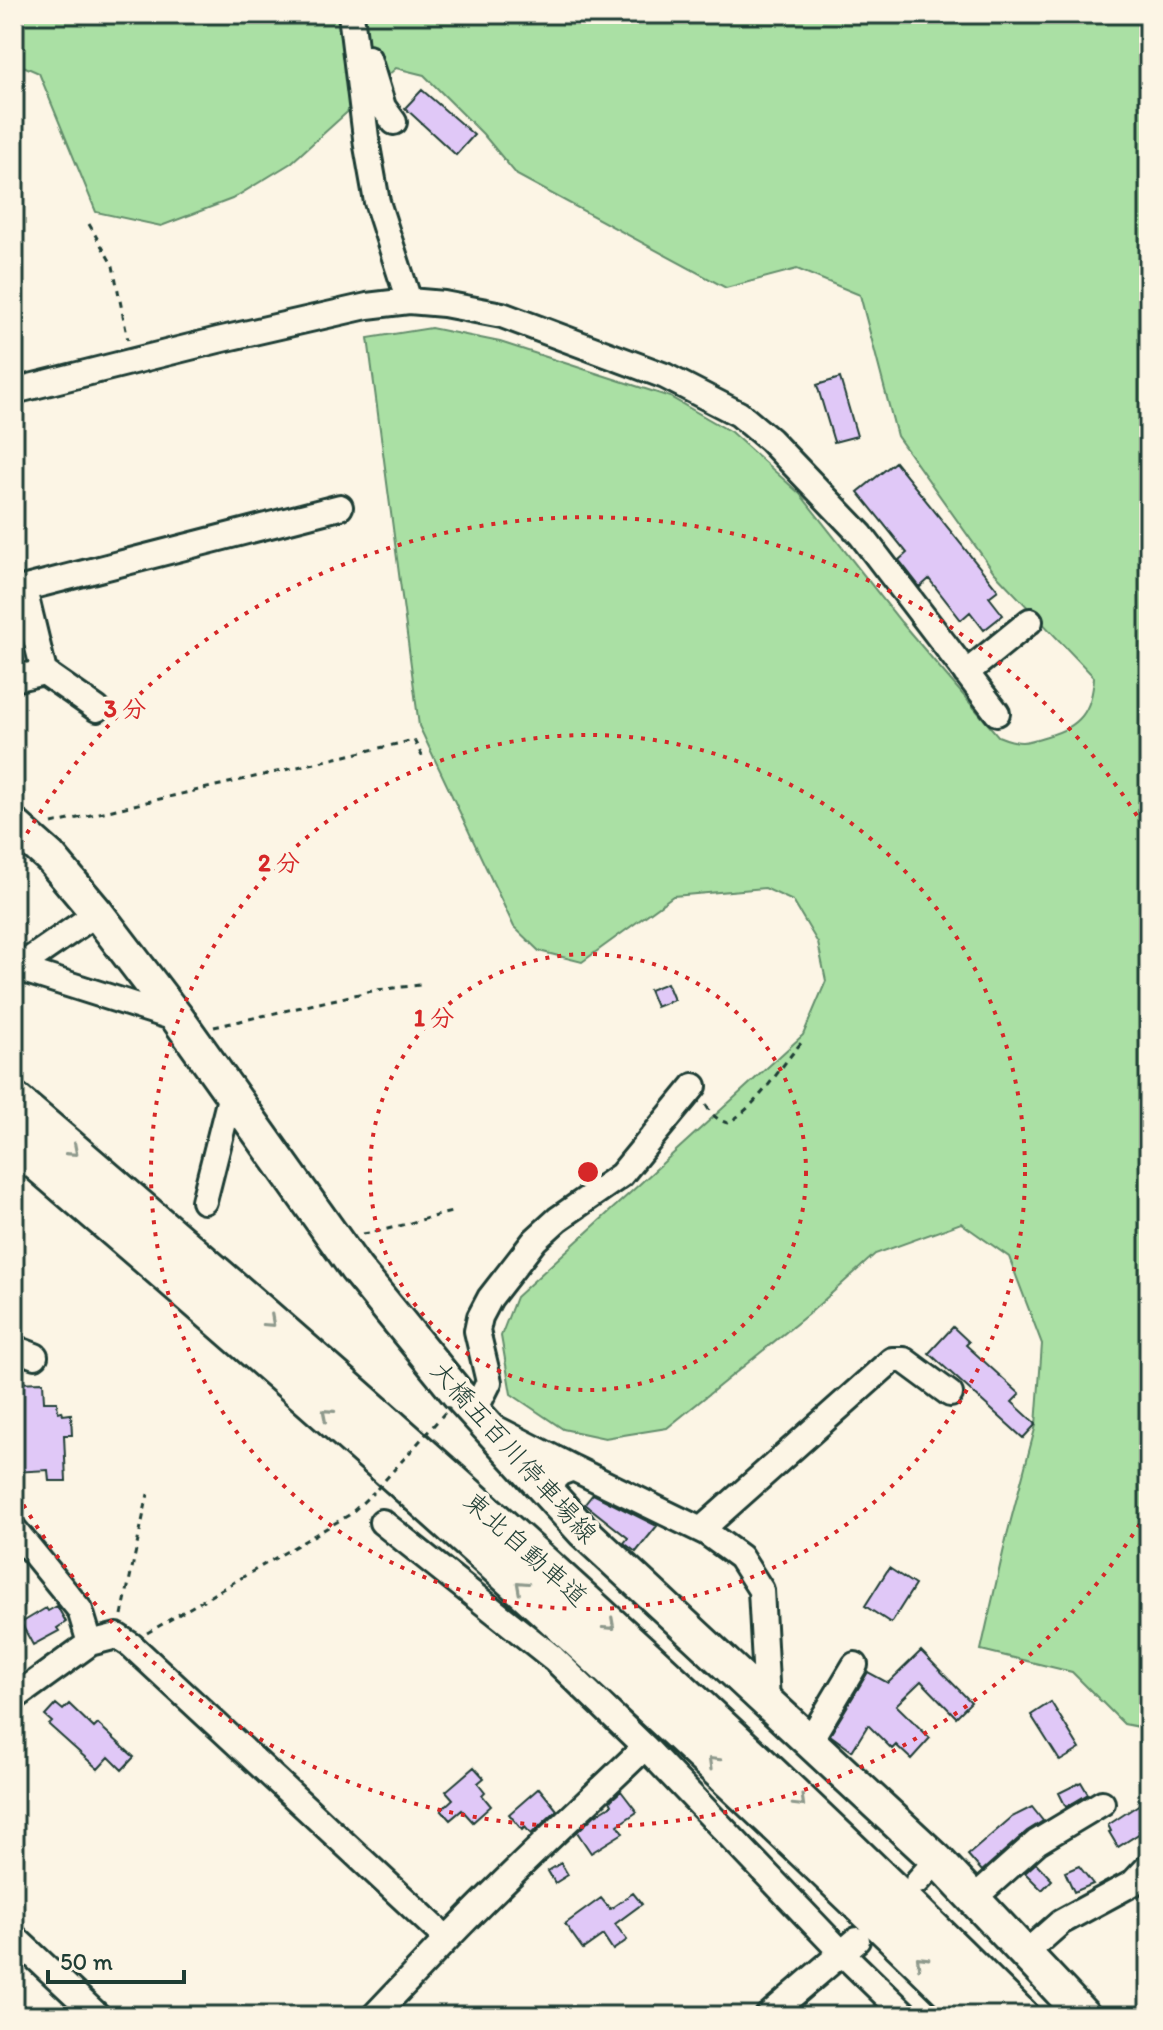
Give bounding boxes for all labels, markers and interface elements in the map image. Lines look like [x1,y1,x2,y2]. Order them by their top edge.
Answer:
text: 3 分 [104,694,146,723]
text: 2 分 [258,848,300,877]
text: 1 分 [414,1003,454,1032]
one-way arrow [64,1142,79,1156]
centre of rings [574,1158,602,1186]
one-way arrow [260,1312,275,1326]
street label: 大橋五百川停車場線 [424,1354,604,1550]
one-way arrow [321,1409,336,1423]
street label: 東北自動車道 [457,1485,595,1613]
one-way arrow [516,1581,530,1596]
one-way arrow [601,1616,615,1631]
one-way arrow [707,1758,722,1772]
one-way arrow [791,1793,806,1807]
scale bar [48,1934,184,1984]
text: 50 m [60,1947,113,1976]
one-way arrow [916,1956,930,1970]

